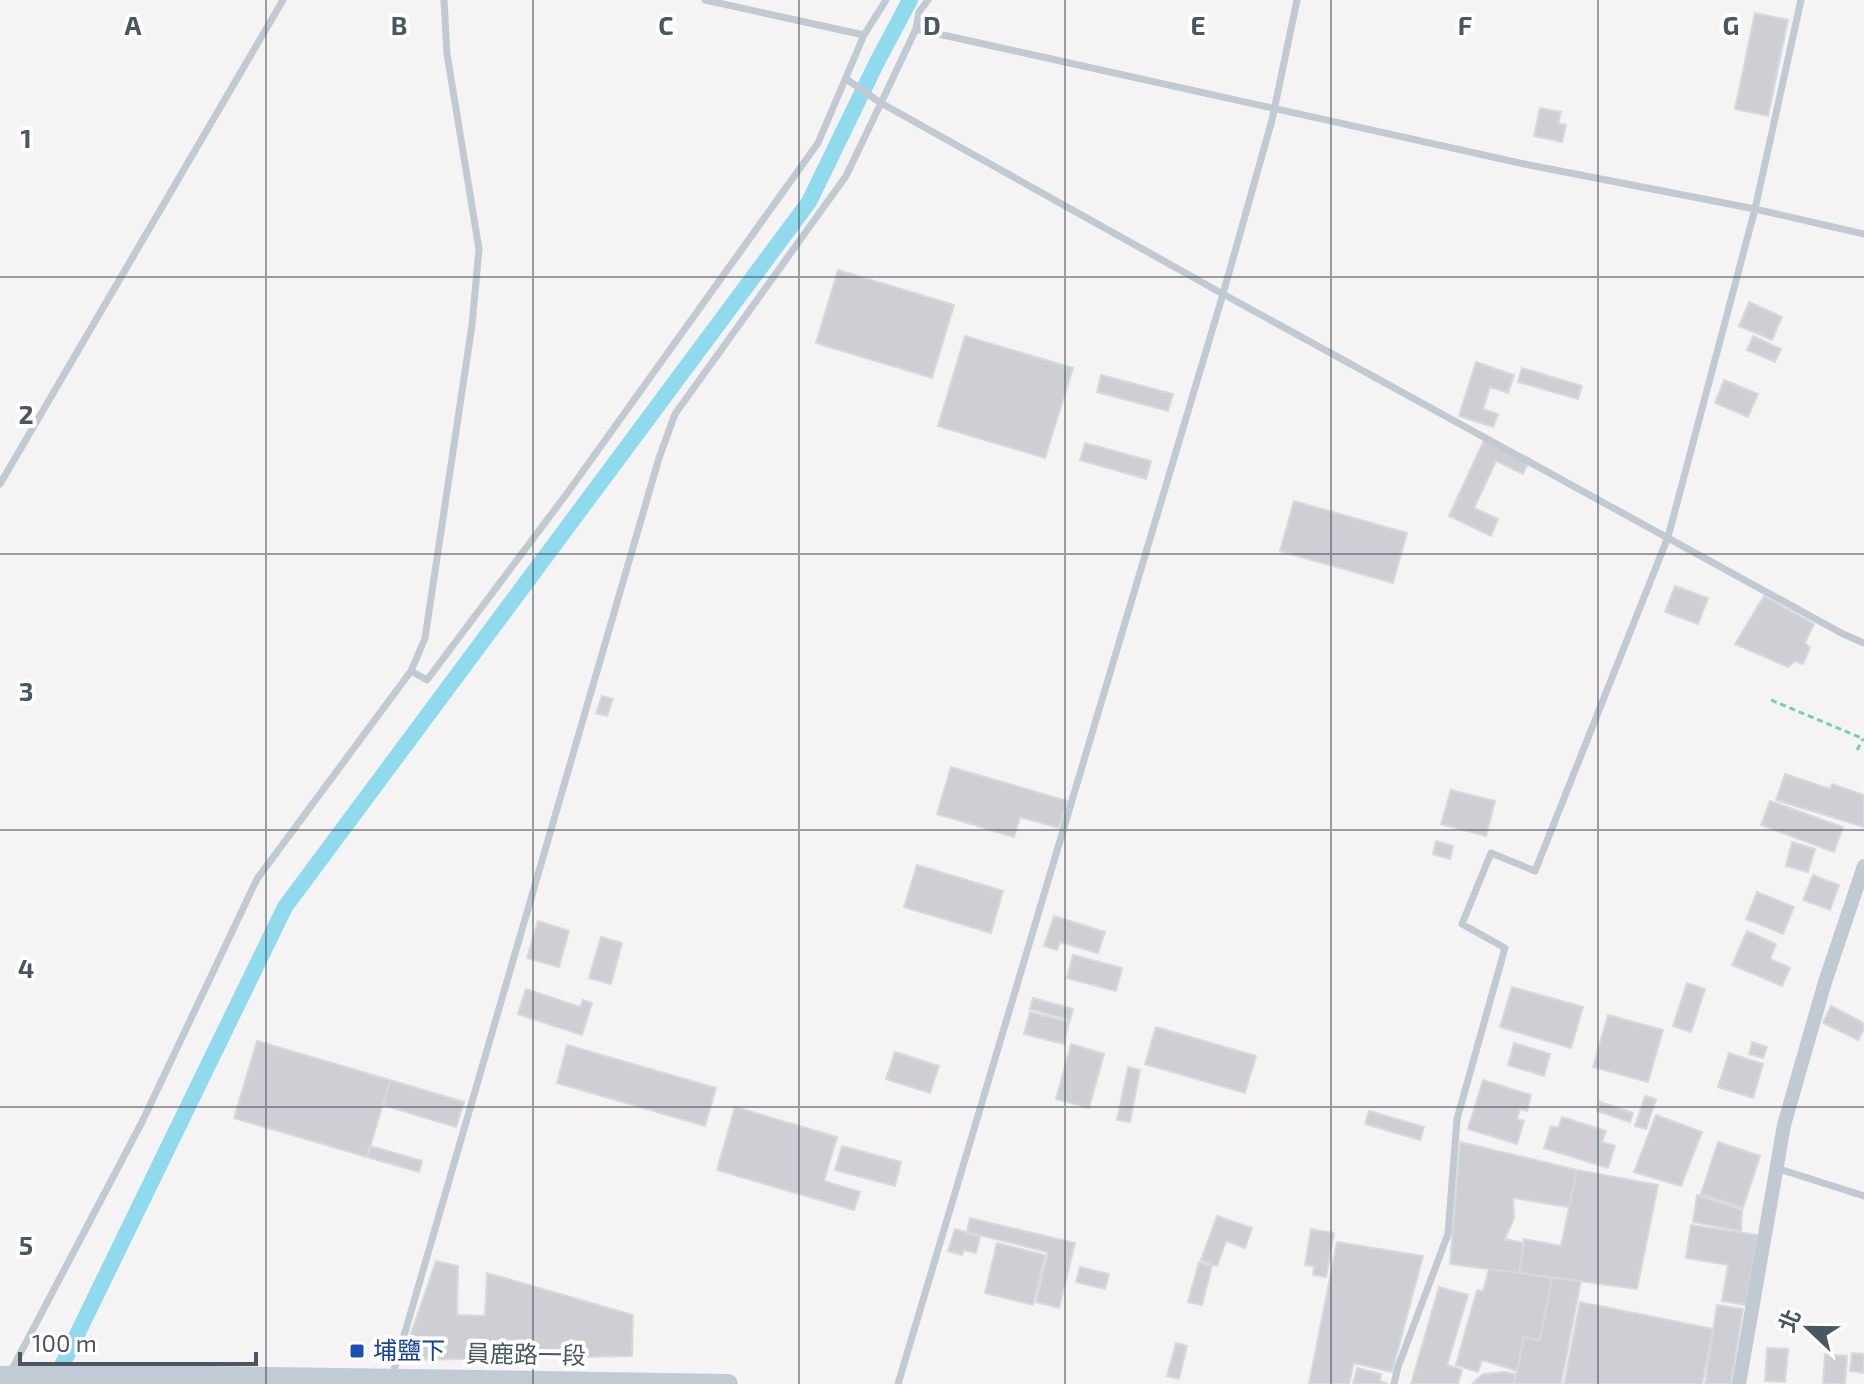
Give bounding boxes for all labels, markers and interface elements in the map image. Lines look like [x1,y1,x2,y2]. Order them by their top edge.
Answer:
text: A [125,9,142,40]
text: B [391,9,407,40]
text: C [658,9,674,40]
text: D [923,9,941,40]
text: E [1190,9,1206,40]
text: F [1458,9,1472,40]
text: G [1723,9,1739,40]
text: 1 [20,122,32,153]
text: 2 [18,398,34,429]
text: 3 [19,675,33,706]
text: 4 [18,952,34,983]
text: 5 [19,1229,33,1260]
north arrow [1768,1288,1848,1368]
text: 北 [1772,1305,1805,1335]
scale bar [20,1316,256,1366]
text: 100 m [32,1328,97,1357]
place label: 埔鹽下 [373,1335,445,1364]
street label: 員鹿路一段 [466,1338,586,1369]
marker: 埔鹽下 [348,1342,366,1360]

